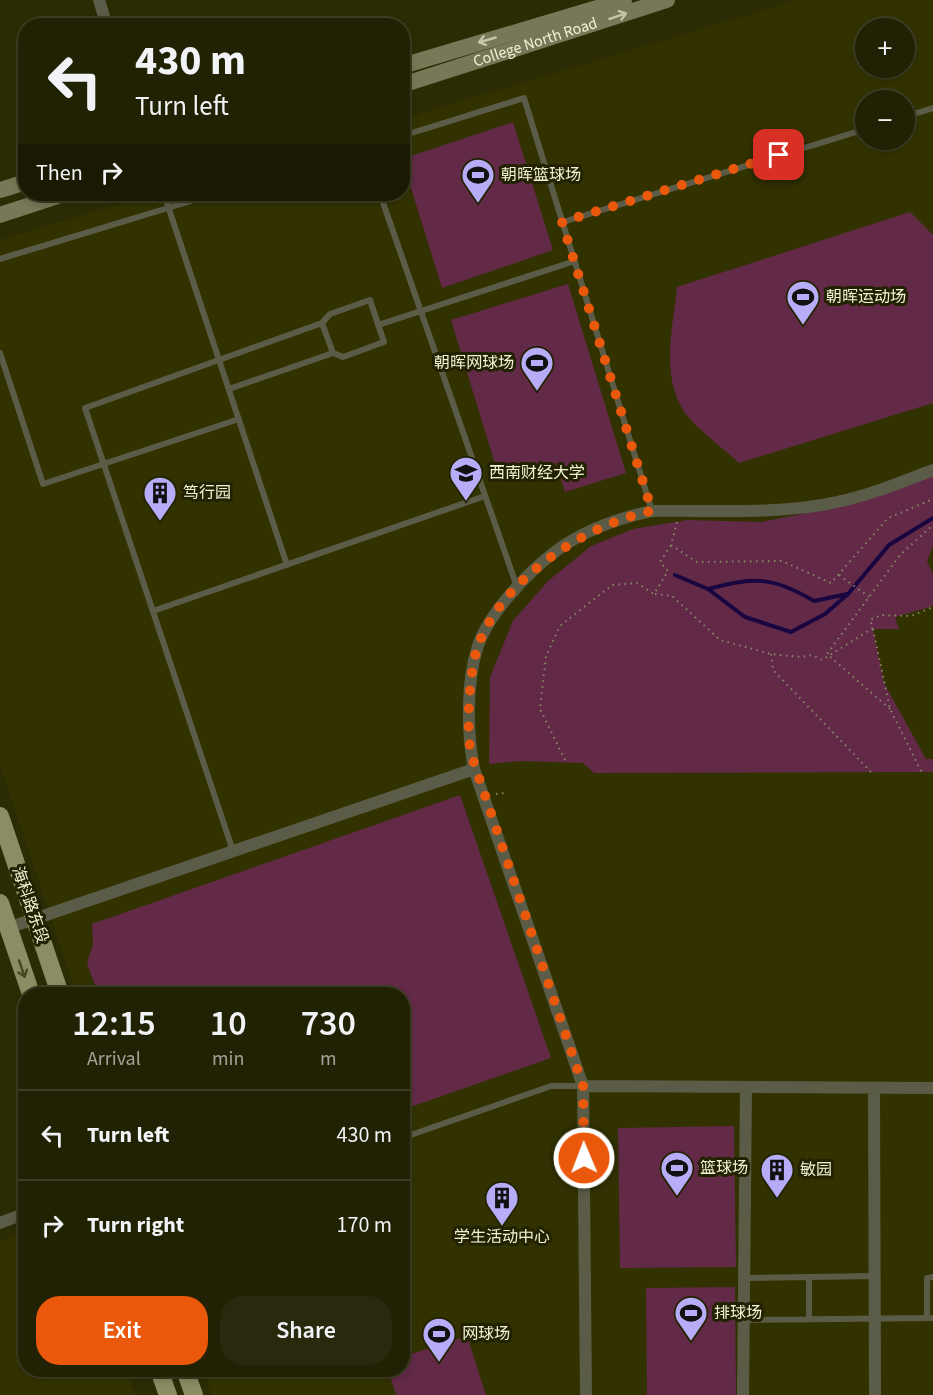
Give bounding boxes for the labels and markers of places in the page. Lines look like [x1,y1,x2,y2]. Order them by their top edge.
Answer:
pin [753,129,804,180]
sports icon: 朝晖篮球场 [460,157,496,204]
place label: 朝晖篮球场 [501,164,581,186]
sports icon: 朝晖运动场 [785,279,821,326]
place label: 朝晖运动场 [826,286,906,308]
sports icon: 朝晖网球场 [519,345,555,392]
place label: 朝晖网球场 [434,352,514,374]
school or university icon: 西南财经大学 [448,455,484,502]
place label: 西南财经大学 [489,462,585,484]
building icon: 笃行园 [142,475,178,522]
place label: 笃行园 [183,482,231,504]
sports icon: 篮球场 [659,1150,695,1197]
building icon: 敏园 [759,1152,795,1199]
place label: 篮球场 [700,1157,748,1179]
place label: 敏园 [800,1159,832,1181]
building icon: 学生活动中心 [484,1180,520,1227]
place label: 学生活动中心 [454,1226,550,1248]
sports icon: 排球场 [673,1295,709,1342]
place label: 排球场 [714,1302,762,1324]
sports icon: 网球场 [421,1316,457,1363]
place label: 网球场 [462,1323,510,1345]

